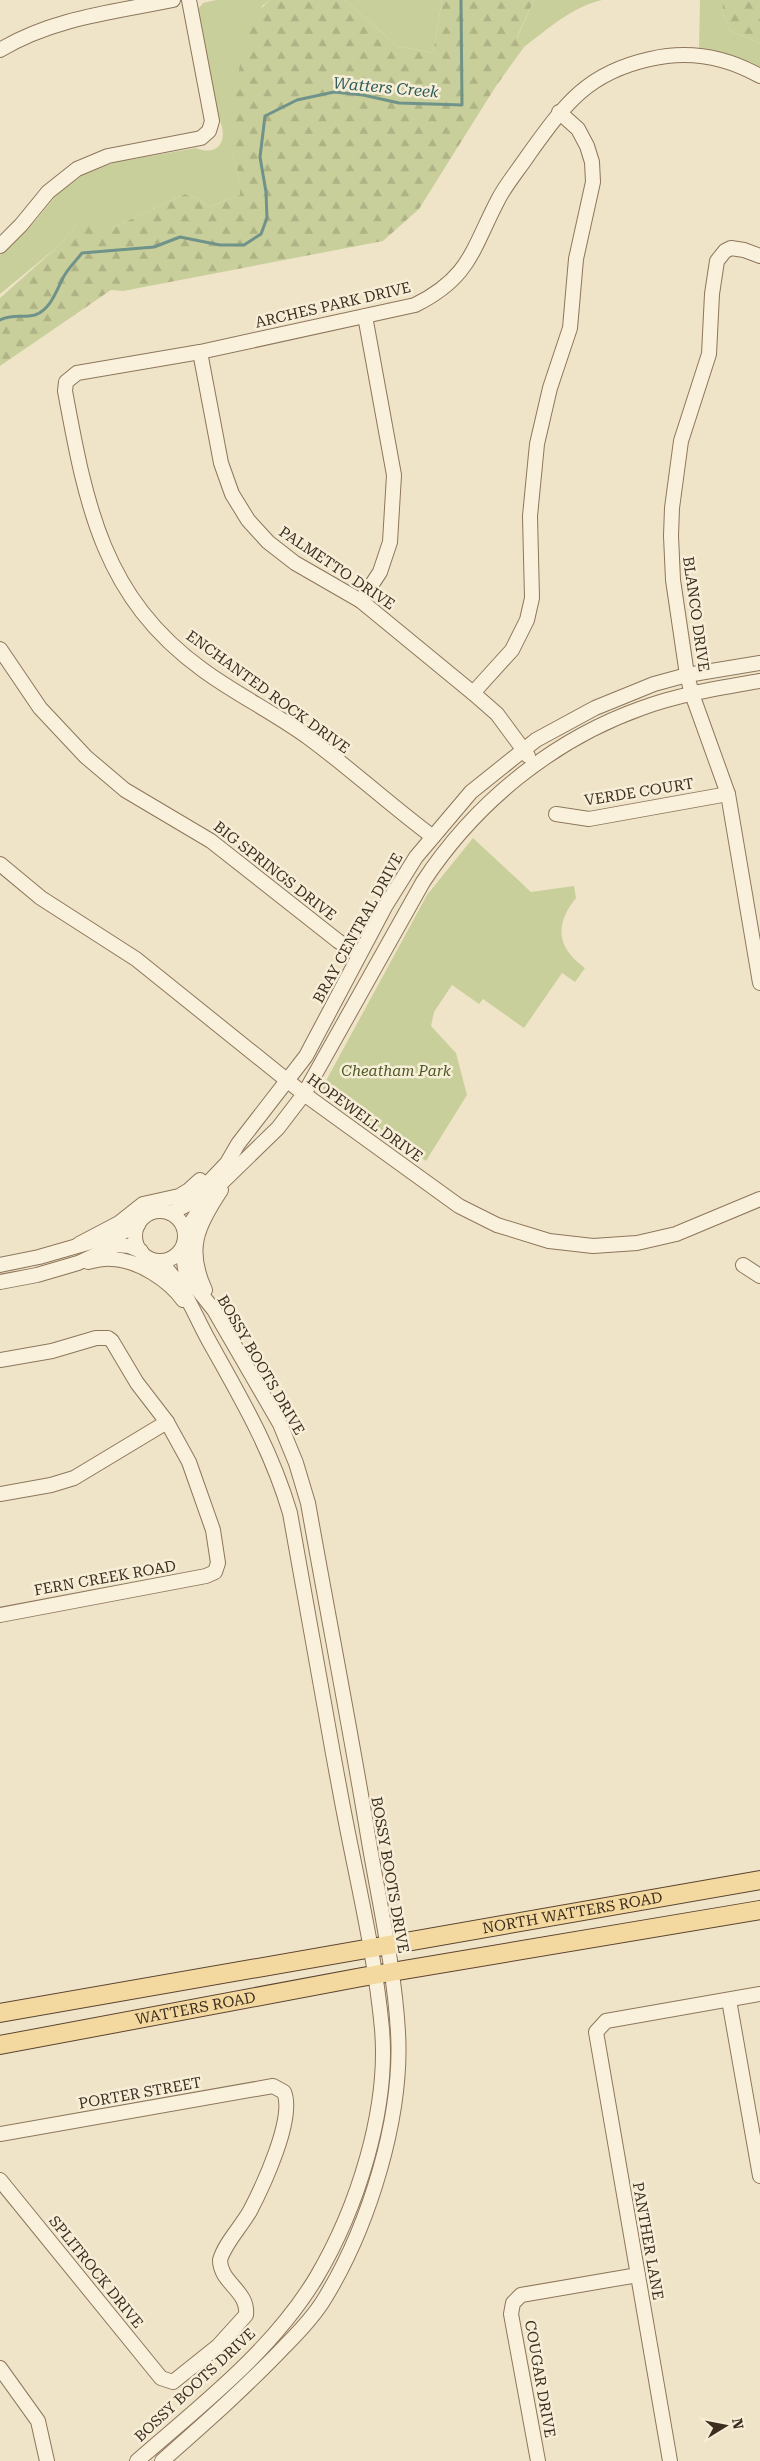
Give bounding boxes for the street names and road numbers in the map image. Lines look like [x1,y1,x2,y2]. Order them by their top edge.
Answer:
street label: ARCHES PARK DRIVE [253,278,413,332]
street label: PALMETTO DRIVE [276,523,398,613]
street label: BLANCO DRIVE [679,555,713,673]
street label: ENCHANTED ROCK DRIVE [183,627,353,757]
street label: VERDE COURT [583,774,695,810]
street label: BIG SPRINGS DRIVE [210,818,340,924]
street label: BRAY CENTRAL DRIVE [309,850,407,1006]
street label: HOPEWELL DRIVE [304,1070,426,1166]
street label: BOSSY BOOTS DRIVE [214,1292,308,1438]
street label: FERN CREEK ROAD [33,1557,177,1599]
street label: BOSSY BOOTS DRIVE [367,1795,413,1955]
street label: NORTH WATTERS ROAD [481,1888,664,1937]
street label: WATTERS ROAD [134,1988,257,2028]
street label: PORTER STREET [77,2073,203,2113]
street label: PANTHER LANE [629,2181,667,2301]
street label: SPLITROCK DRIVE [45,2212,147,2332]
street label: COUGAR DRIVE [521,2319,559,2439]
street label: BOSSY BOOTS DRIVE [131,2324,259,2446]

